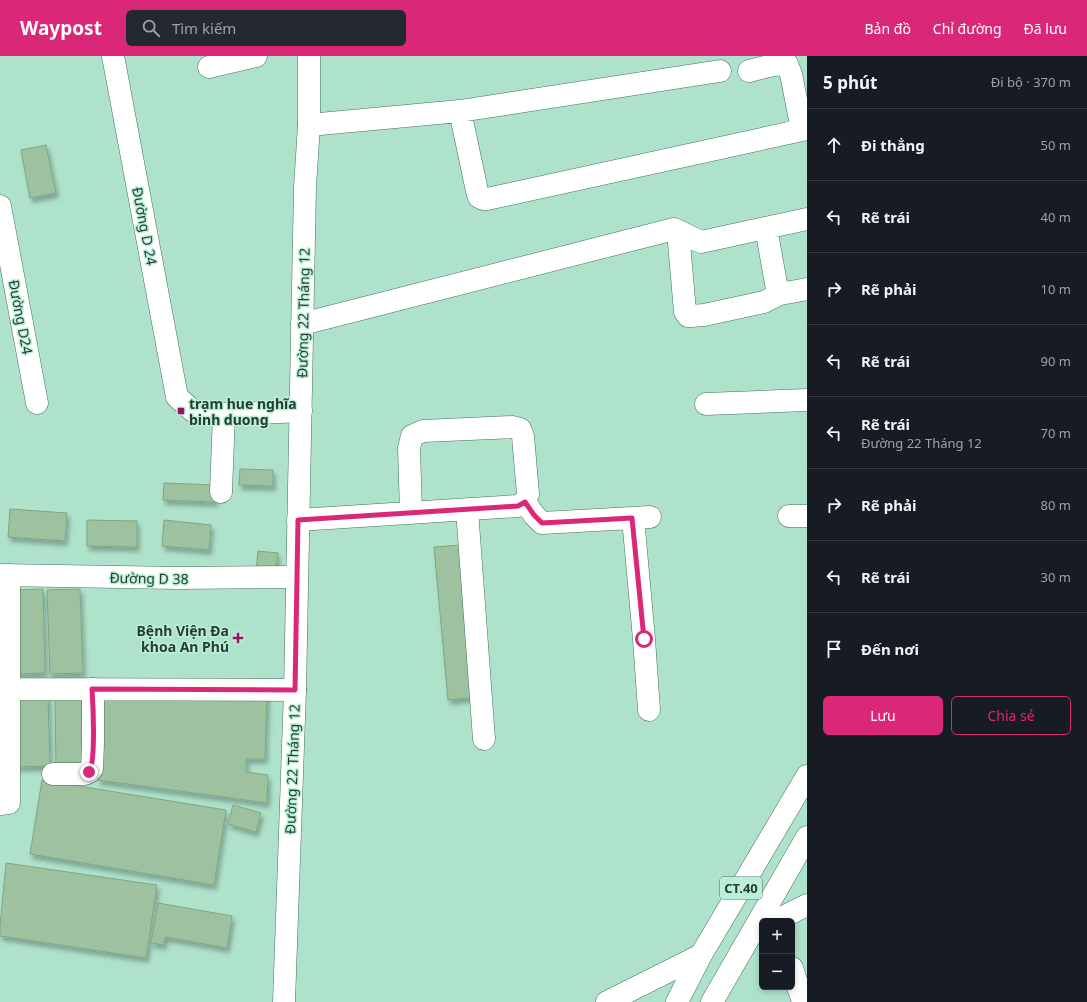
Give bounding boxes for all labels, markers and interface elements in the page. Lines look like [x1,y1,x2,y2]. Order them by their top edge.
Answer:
search box [126,10,406,46]
text: Waypost [20,15,102,41]
icon: search [140,17,162,39]
text: Tìm kiếm [172,18,236,38]
text: Bản đồ [865,19,911,38]
text: Chỉ đường [933,19,1002,38]
text: Đã lưu [1024,19,1067,38]
text: 5 phút [823,71,877,94]
text: Đi bộ · 370 m [991,73,1071,91]
icon: ahead [823,134,845,156]
text: Đi thẳng [861,135,925,155]
text: 50 m [1041,136,1071,154]
street label: Đường D 24 [128,185,162,267]
icon: left [823,206,845,228]
text: Rẽ trái [861,207,910,227]
text: 40 m [1041,208,1071,226]
street label: Đường 22 Tháng 12 [292,248,314,378]
street label: Đường D24 [4,278,38,356]
icon: right [823,278,845,300]
text: Rẽ phải [861,279,916,299]
text: 10 m [1041,280,1071,298]
icon: left [823,350,845,372]
text: Rẽ trái [861,351,910,371]
text: 90 m [1041,352,1071,370]
place label: trạm hue nghĩa binh duong [189,394,297,429]
marker: trạm hue nghĩa binh duong [176,406,186,416]
text: Rẽ trái [861,414,910,434]
icon: left [823,422,845,444]
text: 70 m [1041,424,1071,442]
text: Đường 22 Tháng 12 [861,434,982,452]
icon: right [823,494,845,516]
text: Rẽ phải [861,495,916,515]
text: 80 m [1041,496,1071,514]
icon: left [823,566,845,588]
text: Rẽ trái [861,567,910,587]
street label: Đường D 38 [109,568,189,588]
text: 30 m [1041,568,1071,586]
place label: Bệnh Viện Đa khoa An Phú [136,621,229,656]
route start [635,630,653,648]
marker: Bệnh Viện Đa khoa An Phú [232,632,244,644]
icon: arrive [823,638,845,660]
text: Đến nơi [861,639,919,659]
button: Lưu [823,696,943,735]
button: Chia sẻ [951,696,1071,735]
street label: Đường 22 Tháng 12 [280,704,304,834]
route end [80,763,98,781]
road number: CT.40 [720,877,762,899]
map controls [759,918,795,990]
button: + [759,918,795,954]
button: − [759,954,795,990]

